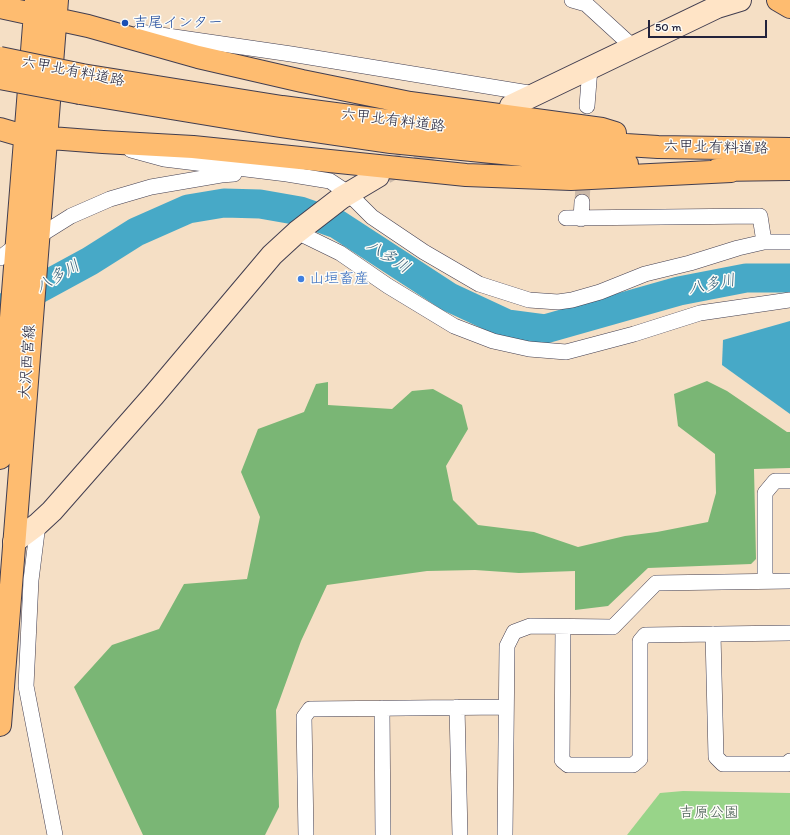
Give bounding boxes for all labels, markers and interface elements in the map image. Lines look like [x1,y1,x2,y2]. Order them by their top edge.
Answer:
scale bar [650,12,769,38]
place label: 吉尾インター [133,14,223,32]
marker: 吉尾インター [120,18,130,28]
text: 50 m [655,20,681,34]
street label: 六甲北有料道路 [20,53,126,91]
street label: 六甲北有料道路 [340,106,446,136]
street label: 六甲北有料道路 [663,138,769,158]
water label: 八多川 [363,236,413,278]
water label: 八多川 [32,257,84,297]
place label: 山垣畜産 [309,270,369,288]
water label: 八多川 [687,271,737,299]
marker: 山垣畜産 [296,274,306,284]
street label: 大沢西宮線 [16,324,40,400]
park label: 吉原公園 [679,804,739,822]

